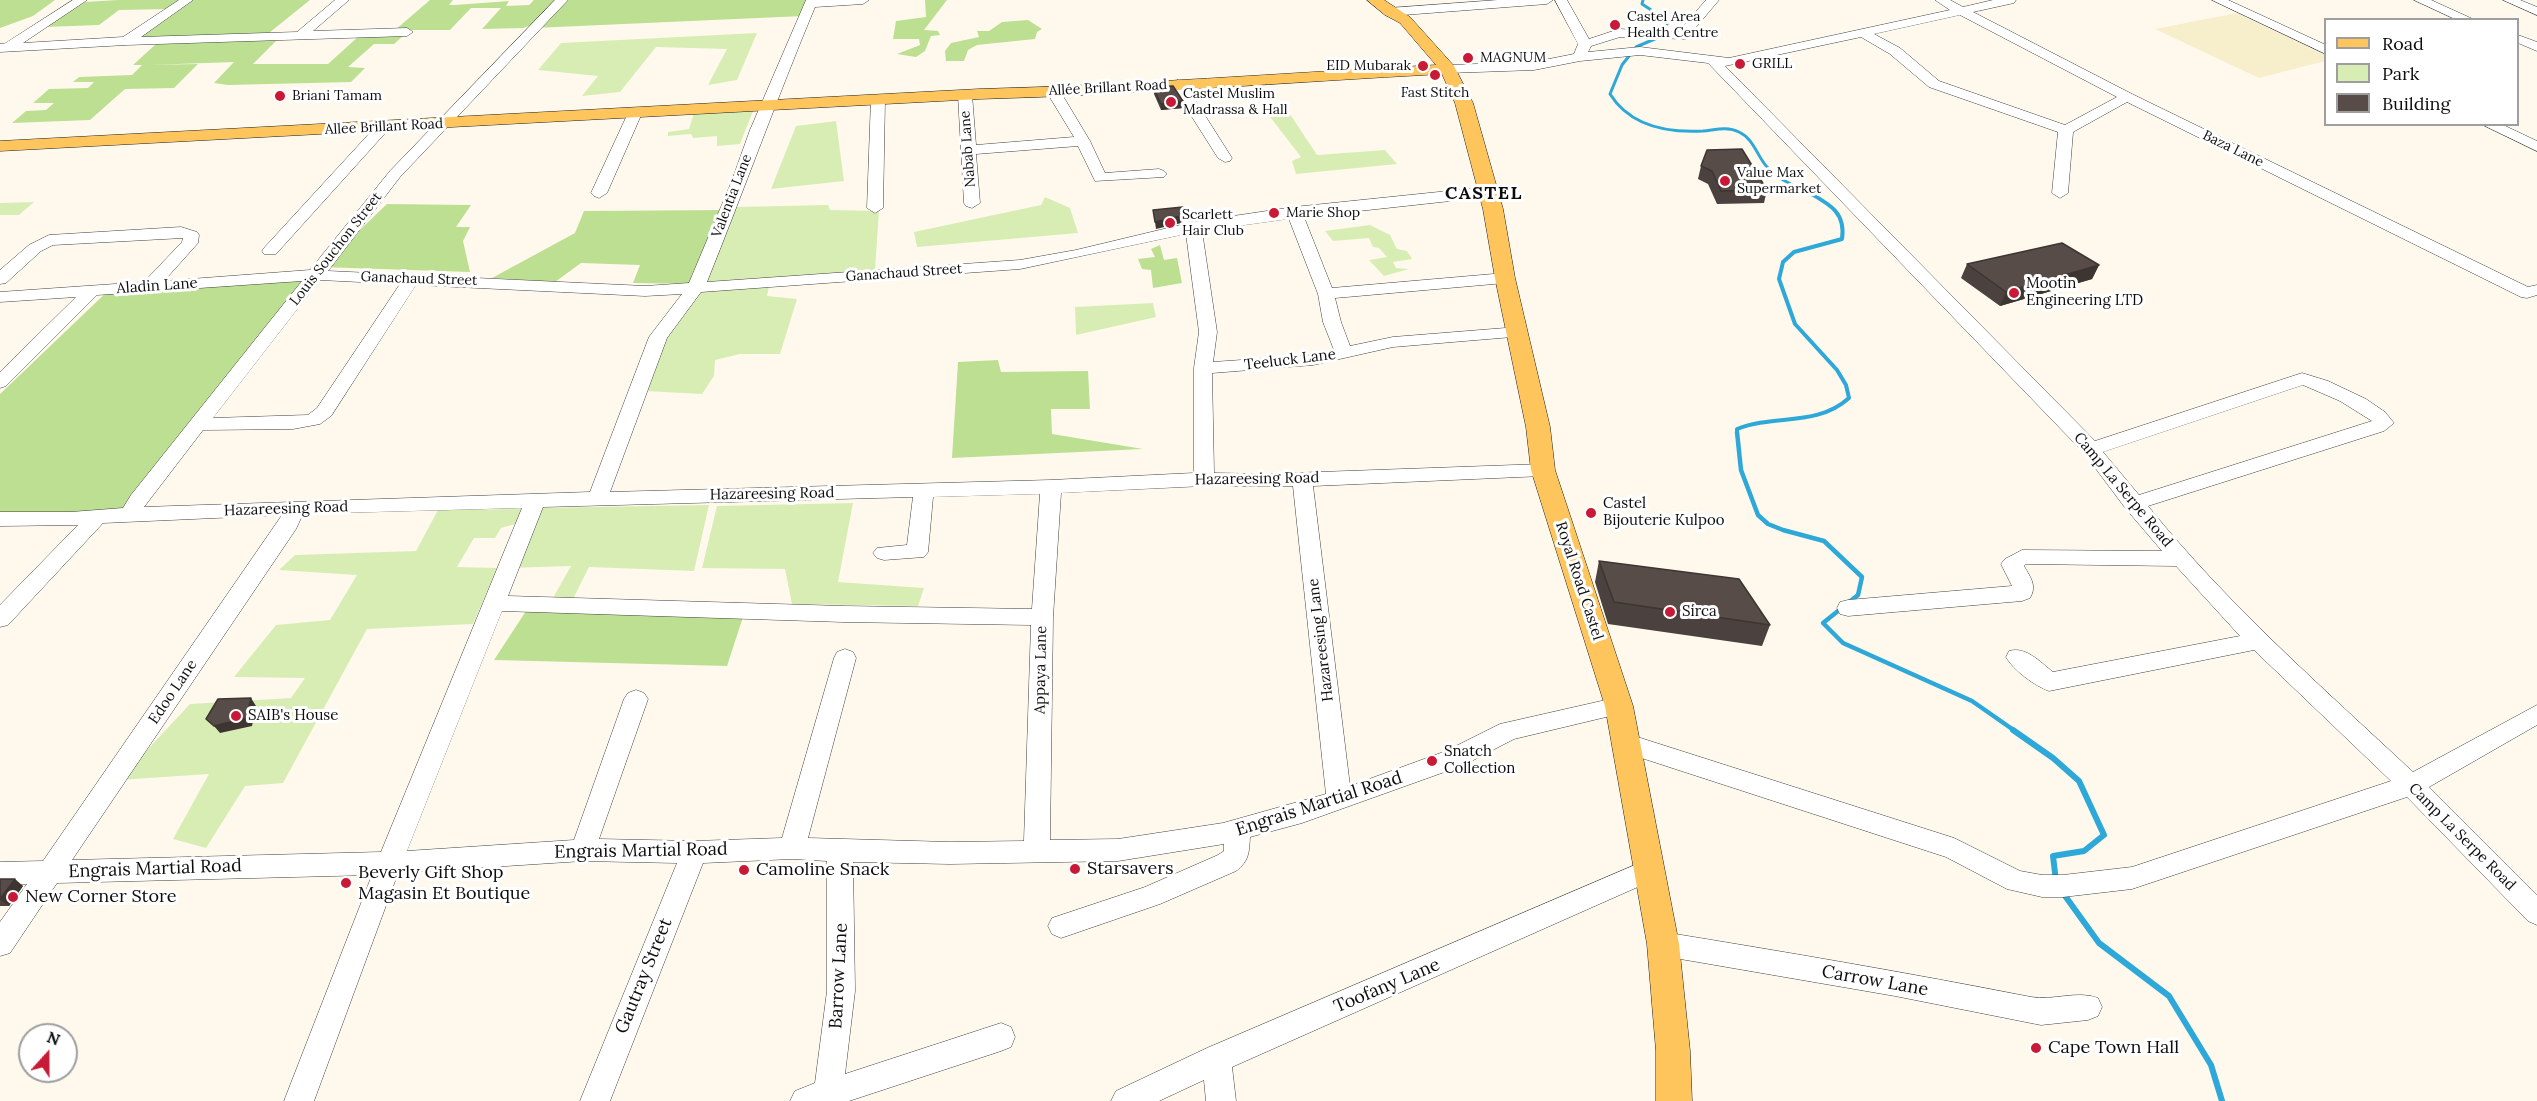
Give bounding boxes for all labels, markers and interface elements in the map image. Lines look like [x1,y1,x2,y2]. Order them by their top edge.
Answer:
place label: Castel Area Health Centre [1627,9,1718,42]
marker: Castel Area Health Centre [1608,18,1622,32]
legend [2324,18,2519,126]
text: Road [2382,32,2424,55]
place label: MAGNUM [1480,50,1546,66]
marker: MAGNUM [1461,51,1475,65]
place label: GRILL [1752,56,1792,72]
marker: GRILL [1733,57,1747,71]
place label: EID Mubarak [1326,58,1411,74]
marker: EID Mubarak [1416,59,1430,73]
text: Park [2382,62,2419,85]
marker: Fast Stitch [1428,68,1442,82]
street label: Allée Brillant Road [1048,77,1168,99]
place label: Fast Stitch [1401,85,1469,101]
place label: Castel Muslim Madrassa & Hall [1183,86,1288,118]
place label: Briani Tamam [292,88,382,104]
marker: Briani Tamam [273,89,287,103]
text: Building [2382,92,2450,115]
marker: Castel Muslim Madrassa & Hall [1164,95,1178,109]
street label: Nabab Lane [957,110,979,188]
street label: Allee Brillant Road [324,116,444,138]
street label: Baza Lane [2200,127,2266,171]
street label: Valentia Lane [708,152,756,240]
place label: Value Max Supermarket [1737,165,1821,198]
marker: Value Max Supermarket [1718,174,1732,188]
district label: CASTEL [1445,183,1523,205]
street label: Louis Souchon Street [287,189,385,309]
place label: Marie Shop [1286,205,1360,221]
marker: Marie Shop [1267,206,1281,220]
place label: Scarlett Hair Club [1182,207,1244,240]
marker: Scarlett Hair Club [1163,216,1177,230]
street label: Ganachaud Street [845,261,963,285]
street label: Ganachaud Street [360,269,478,289]
street label: Aladin Lane [116,274,198,298]
place label: Mootin Engineering LTD [2026,275,2143,310]
marker: Mootin Engineering LTD [2007,286,2021,300]
street label: Teeluck Lane [1243,345,1337,375]
street label: Camp La Serpe Road [2070,429,2176,551]
street label: Hazareesing Road [1195,469,1319,489]
street label: Hazareesing Road [710,484,834,504]
place label: Castel Bijouterie Kulpoo [1603,495,1724,530]
street label: Hazareesing Road [223,498,349,520]
marker: Castel Bijouterie Kulpoo [1584,506,1598,520]
street label: Royal Road Castel [1551,519,1607,643]
street label: Hazareesing Lane [1305,577,1337,703]
place label: Sirca [1682,603,1717,621]
marker: Sirca [1663,605,1677,619]
street label: Appaya Lane [1031,626,1051,714]
street label: Edoo Lane [145,656,201,728]
place label: SAIB's House [248,707,338,725]
marker: SAIB's House [229,709,243,723]
place label: Snatch Collection [1444,743,1515,778]
marker: Snatch Collection [1425,754,1439,768]
street label: Engrais Martial Road [1233,767,1405,841]
street label: Camp La Serpe Road [2405,780,2519,894]
street label: Engrais Martial Road [554,839,728,863]
street label: Engrais Martial Road [68,855,242,883]
place label: Starsavers [1087,858,1173,880]
place label: Camoline Snack [756,859,889,881]
place label: Beverly Gift Shop Magasin Et Boutique [358,862,530,904]
marker: Starsavers [1068,862,1082,876]
marker: Camoline Snack [737,863,751,877]
marker: Beverly Gift Shop Magasin Et Boutique [339,876,353,890]
place label: New Corner Store [25,886,177,908]
marker: New Corner Store [6,890,20,904]
street label: Gautray Street [611,915,677,1037]
street label: Barrow Lane [825,922,853,1030]
street label: Toofany Lane [1331,954,1443,1018]
street label: Carrow Lane [1820,961,1930,1001]
north arrow [18,1023,78,1083]
text: N [44,1027,63,1050]
place label: Cape Town Hall [2048,1037,2179,1059]
marker: Cape Town Hall [2029,1041,2043,1055]

